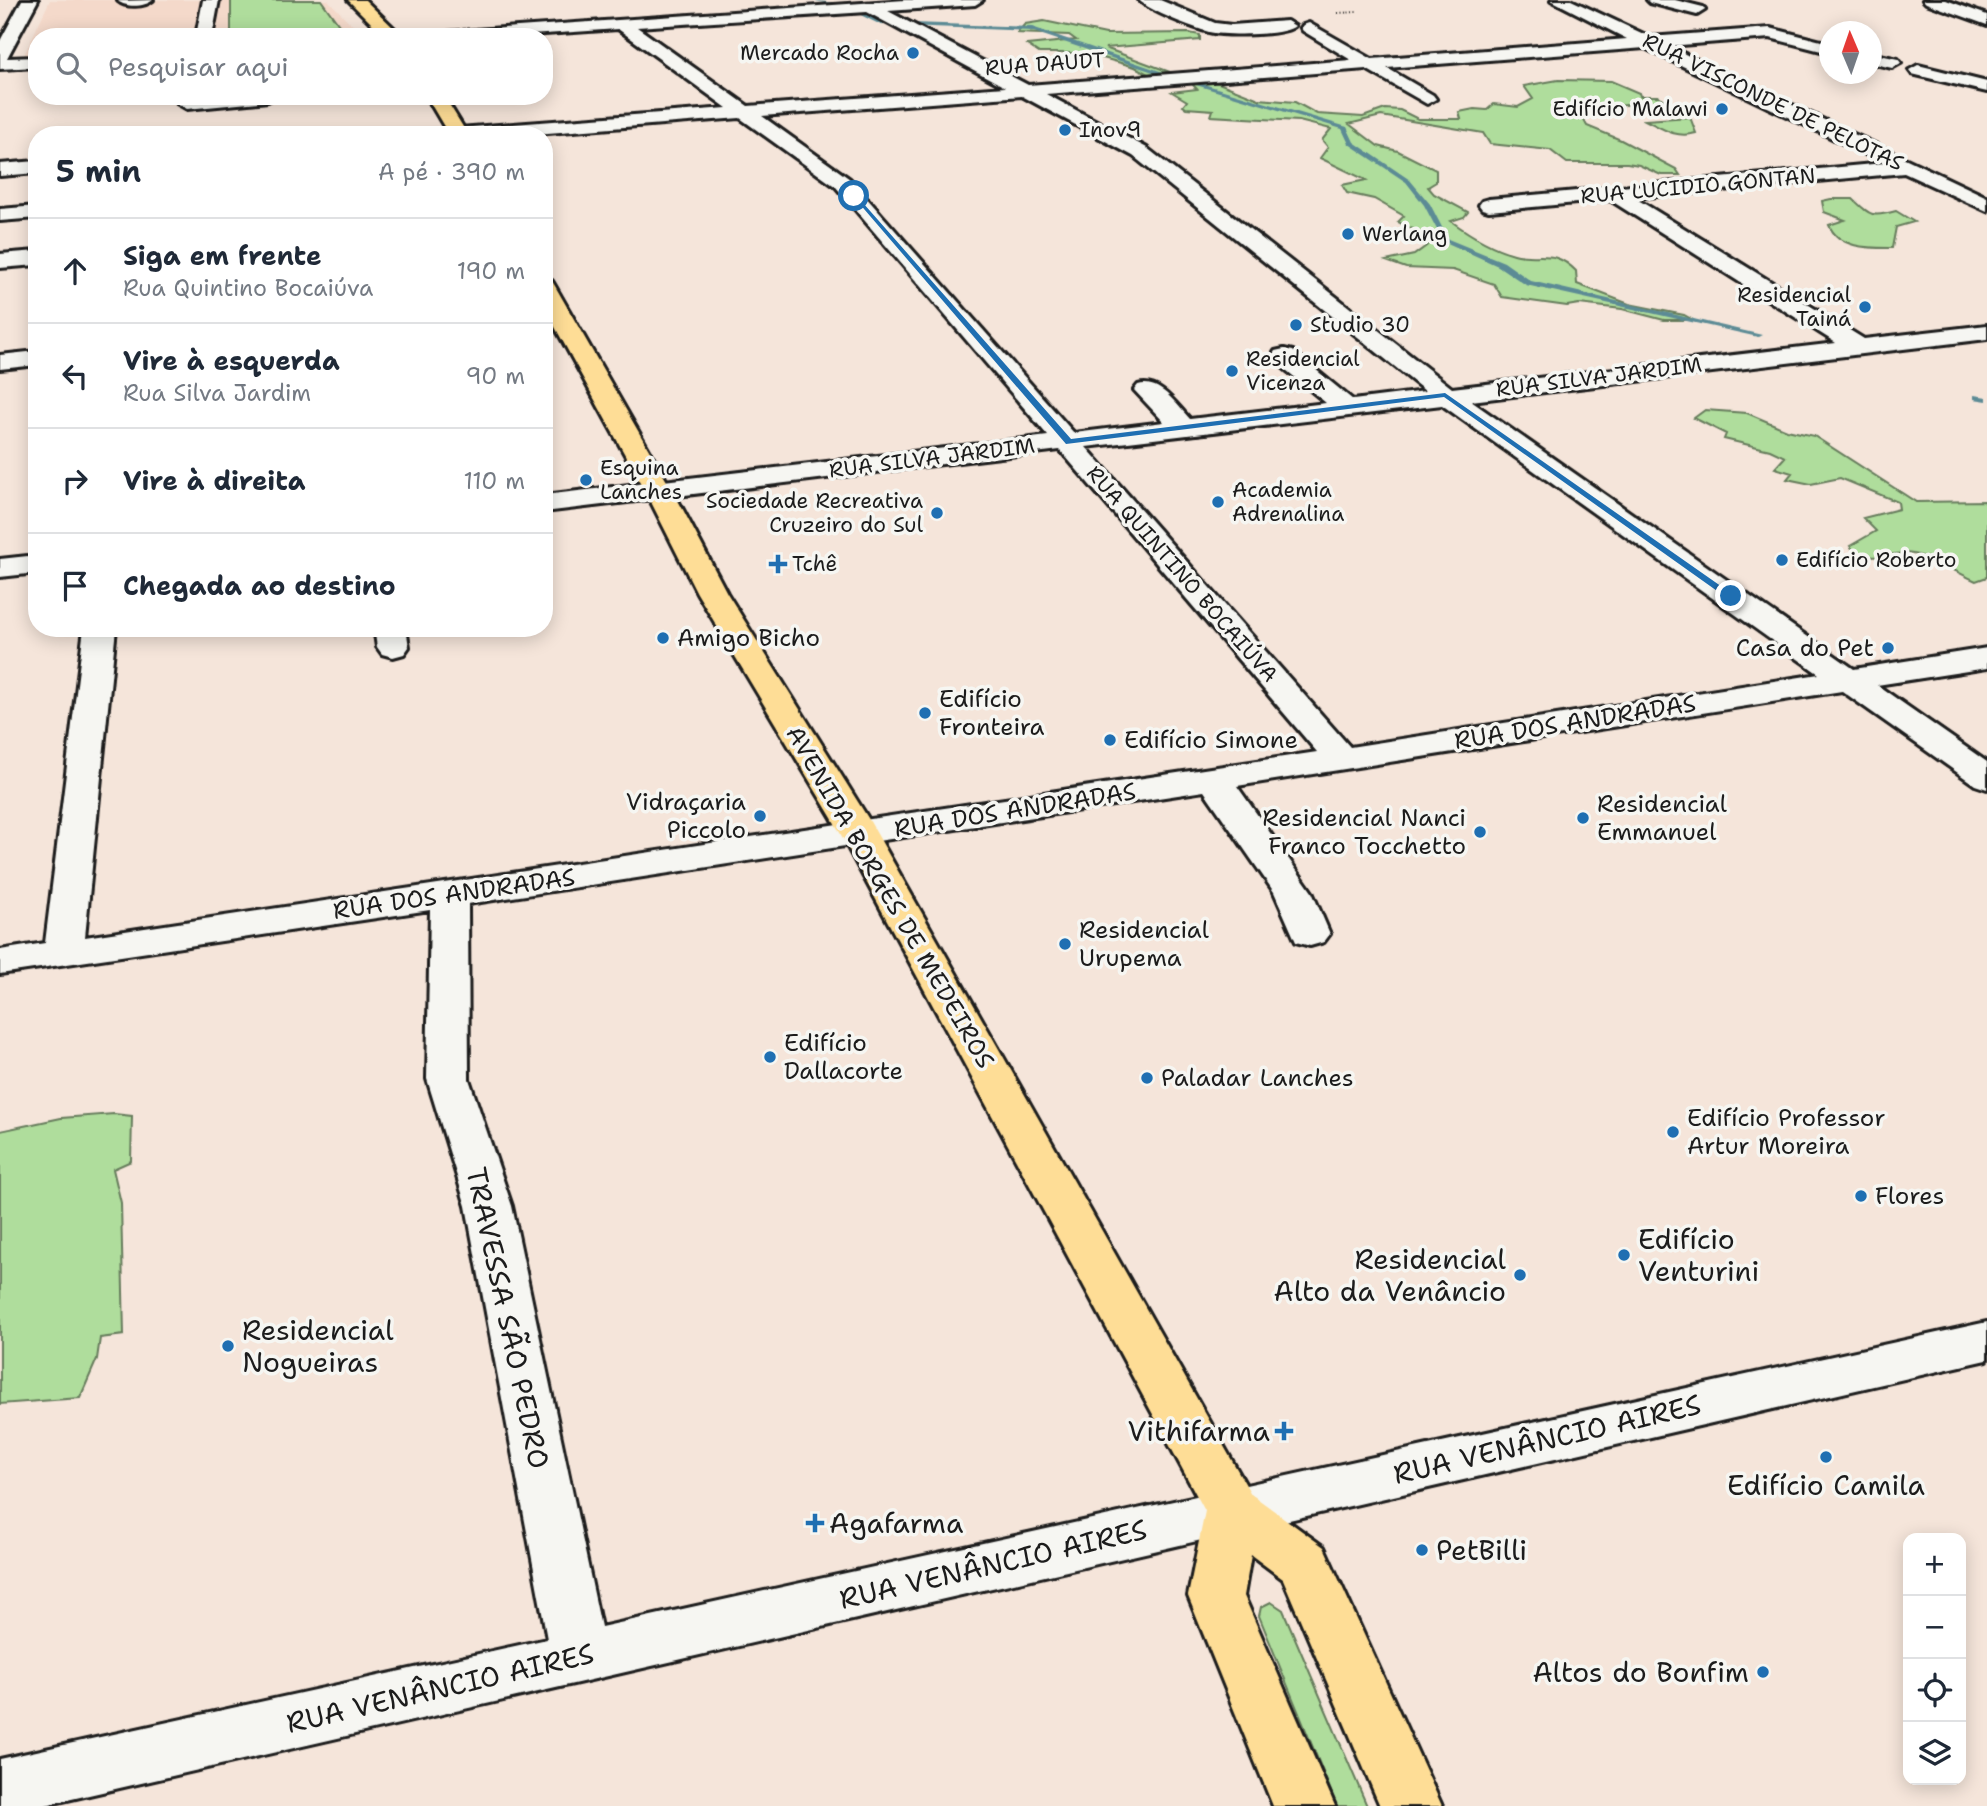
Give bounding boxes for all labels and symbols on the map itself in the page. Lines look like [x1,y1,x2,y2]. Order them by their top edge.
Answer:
north arrow [1819,21,1882,84]
street label: RUA VISCONDE DE PELOTAS [1638,27,1908,177]
place label: Mercado Rocha [740,39,899,67]
marker: Mercado Rocha [905,45,921,61]
street label: RUA DAUDT [984,46,1106,82]
place label: Edifício Malawi [1552,95,1708,123]
marker: Edifício Malawi [1714,101,1730,117]
place label: Inov9 [1079,116,1142,144]
marker: Inov9 [1057,122,1073,138]
street label: RUA LUCIDIO GONTAN [1580,162,1816,210]
route start [838,180,869,211]
place label: Werlang [1362,220,1447,248]
marker: Werlang [1340,226,1356,242]
place label: Residencial Tainá [1737,281,1852,333]
marker: Residencial Tainá [1857,299,1873,315]
place label: Studio 30 [1310,311,1410,339]
marker: Studio 30 [1288,317,1304,333]
place label: Residencial Vicenza [1246,345,1360,397]
street label: RUA SILVA JARDIM [1495,350,1703,404]
marker: Residencial Vicenza [1224,363,1240,379]
street label: RUA SILVA JARDIM [828,431,1036,485]
place label: Esquina Lanches [600,454,682,506]
street label: RUA QUINTINO BOCAIÚVA [1080,459,1285,688]
marker: Esquina Lanches [578,472,594,488]
place label: Academia Adrenalina [1232,476,1344,528]
place label: Sociedade Recreativa Cruzeiro do Sul [706,487,924,539]
marker: Academia Adrenalina [1210,494,1226,510]
marker: Sociedade Recreativa Cruzeiro do Sul [929,505,945,521]
place label: Edifício Roberto [1796,546,1956,574]
place label: Tchê [792,550,837,578]
marker: Edifício Roberto [1774,552,1790,568]
marker: Tchê [770,556,786,572]
route end [1715,580,1746,611]
place label: Amigo Bicho [677,622,820,654]
marker: Amigo Bicho [655,630,671,646]
place label: Casa do Pet [1736,632,1874,664]
marker: Casa do Pet [1880,640,1896,656]
place label: Edifício Fronteira [939,683,1045,743]
street label: RUA DOS ANDRADAS [1452,687,1698,757]
marker: Edifício Fronteira [917,705,933,721]
street label: AVENIDA BORGES DE MEDEIROS [779,720,1001,1074]
place label: Edifício Simone [1124,724,1298,756]
marker: Edifício Simone [1102,732,1118,748]
street label: RUA DOS ANDRADAS [892,775,1138,845]
place label: Vidraçaria Piccolo [626,786,746,846]
place label: Residencial Emmanuel [1597,788,1728,848]
place label: Residencial Nanci Franco Tocchetto [1262,802,1466,862]
marker: Vidraçaria Piccolo [752,808,768,824]
marker: Residencial Emmanuel [1575,810,1591,826]
marker: Residencial Nanci Franco Tocchetto [1472,824,1488,840]
street label: RUA DOS ANDRADAS [331,861,577,927]
place label: Residencial Urupema [1079,914,1210,974]
marker: Residencial Urupema [1057,936,1073,952]
place label: Edifício Dallacorte [784,1027,903,1087]
marker: Edifício Dallacorte [762,1049,778,1065]
place label: Paladar Lanches [1161,1062,1354,1094]
marker: Paladar Lanches [1139,1070,1155,1086]
place label: Edifício Professor Artur Moreira [1687,1102,1886,1162]
marker: Edifício Professor Artur Moreira [1665,1124,1681,1140]
street label: TRAVESSA SÃO PEDRO [457,1164,559,1472]
place label: Flores [1875,1180,1944,1212]
marker: Flores [1853,1188,1869,1204]
place label: Edifício Venturini [1638,1220,1759,1290]
place label: Residencial Alto da Venâncio [1274,1240,1507,1310]
marker: Edifício Venturini [1616,1247,1632,1263]
marker: Residencial Alto da Venâncio [1512,1267,1528,1283]
place label: Residencial Nogueiras [242,1311,394,1381]
marker: Residencial Nogueiras [220,1338,236,1354]
street label: RUA VENÂNCIO AIRES [1389,1385,1705,1493]
place label: Vithifarma [1127,1412,1270,1450]
marker: Vithifarma [1276,1423,1292,1439]
marker: Edifício Camila [1818,1449,1834,1465]
place label: Edifício Camila [1727,1466,1925,1504]
place label: Agafarma [829,1504,963,1542]
street label: RUA VENÂNCIO AIRES [835,1510,1151,1618]
marker: Agafarma [807,1515,823,1531]
place label: PetBilli [1436,1531,1527,1569]
marker: PetBilli [1414,1542,1430,1558]
street label: RUA VENÂNCIO AIRES [282,1634,598,1742]
place label: Altos do Bonfim [1533,1653,1749,1691]
marker: Altos do Bonfim [1755,1664,1771,1680]

